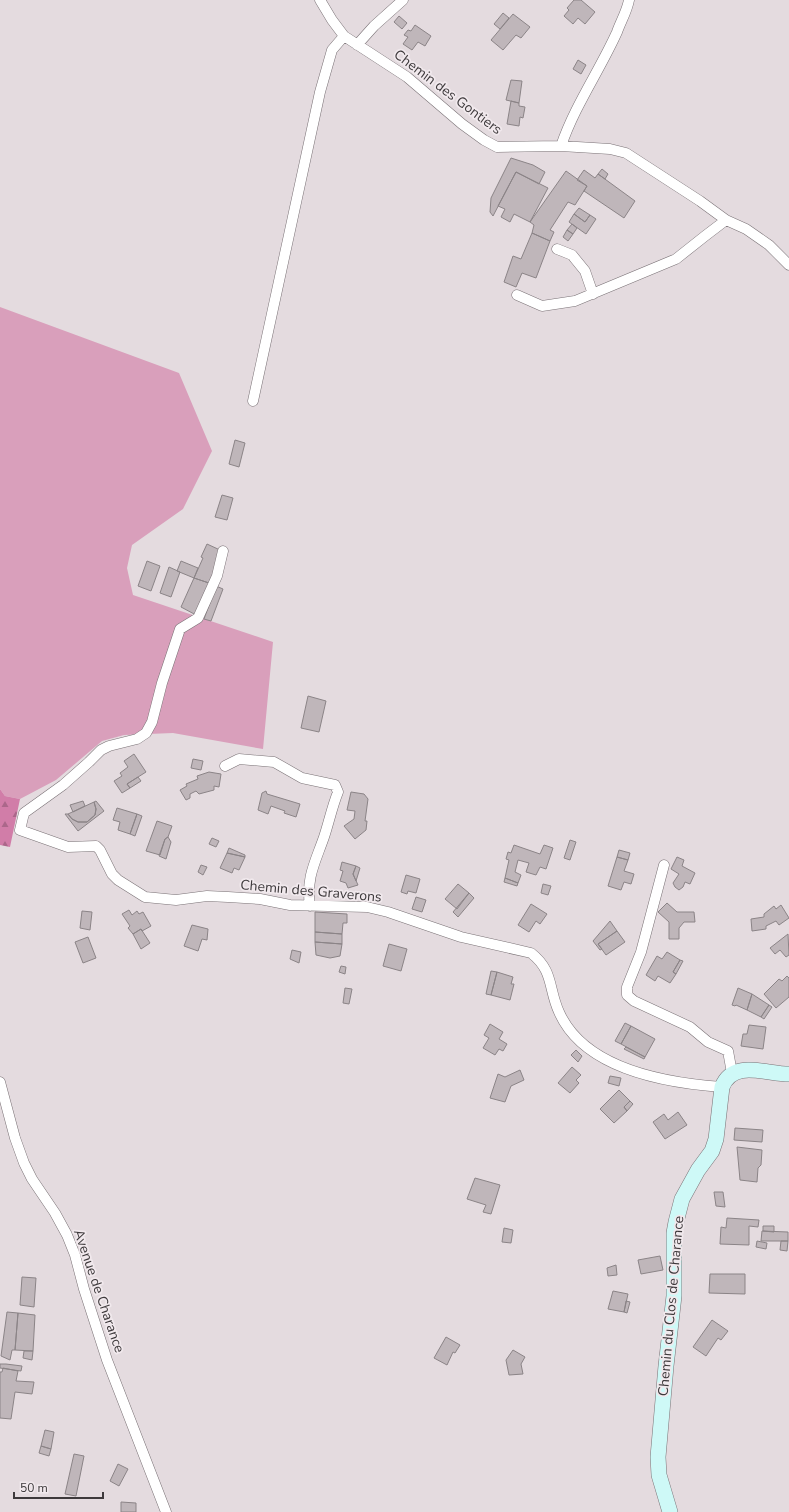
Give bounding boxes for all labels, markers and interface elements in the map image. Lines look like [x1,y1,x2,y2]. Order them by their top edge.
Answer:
street label: Chemin des Gontiers [390,45,506,139]
street label: Chemin des Graverons [239,875,383,907]
street label: Chemin du Clos de Charance [654,1215,688,1397]
street label: Avenue de Charance [69,1227,129,1355]
scale bar [14,1474,103,1500]
text: 50 m [20,1480,48,1496]

